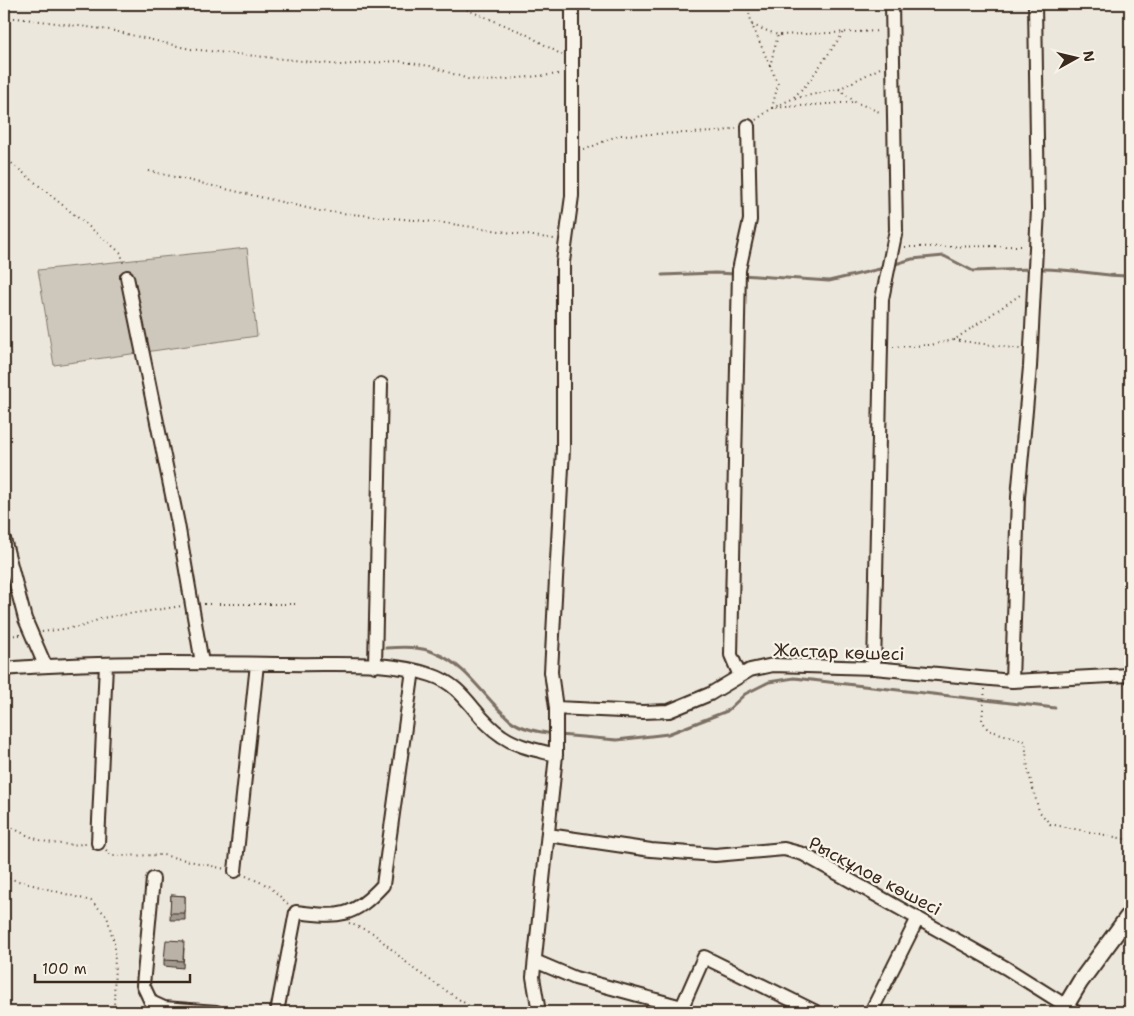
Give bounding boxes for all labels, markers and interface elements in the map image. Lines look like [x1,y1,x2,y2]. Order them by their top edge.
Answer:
north arrow [1052,32,1102,82]
text: N [1079,49,1099,63]
street label: Жастар көшесі [773,638,905,666]
street label: Рыскұлов көшесі [804,831,946,921]
scale bar [35,951,190,983]
text: 100 m [42,959,87,979]

